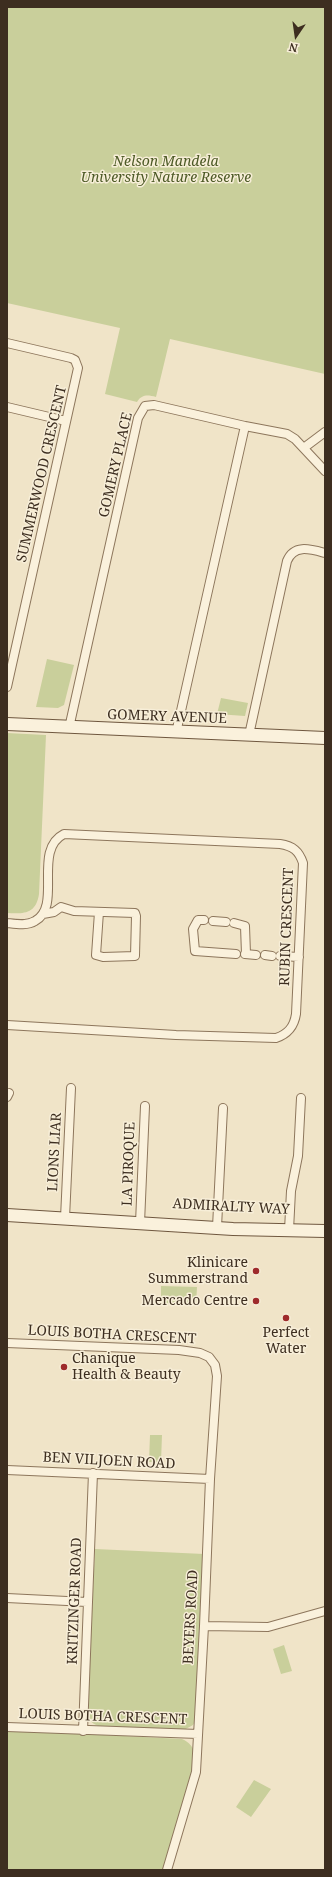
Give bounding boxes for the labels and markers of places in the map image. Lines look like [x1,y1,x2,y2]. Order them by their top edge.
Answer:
place label: Klinicare Summerstrand [148,1255,248,1288]
marker: Klinicare Summerstrand [251,1266,261,1276]
place label: Mercado Centre [142,1293,248,1309]
marker: Mercado Centre [251,1296,261,1306]
marker: Perfect Water [281,1313,291,1323]
place label: Perfect Water [262,1325,310,1358]
place label: Chanique Health & Beauty [72,1351,181,1384]
marker: Chanique Health & Beauty [59,1362,69,1372]

